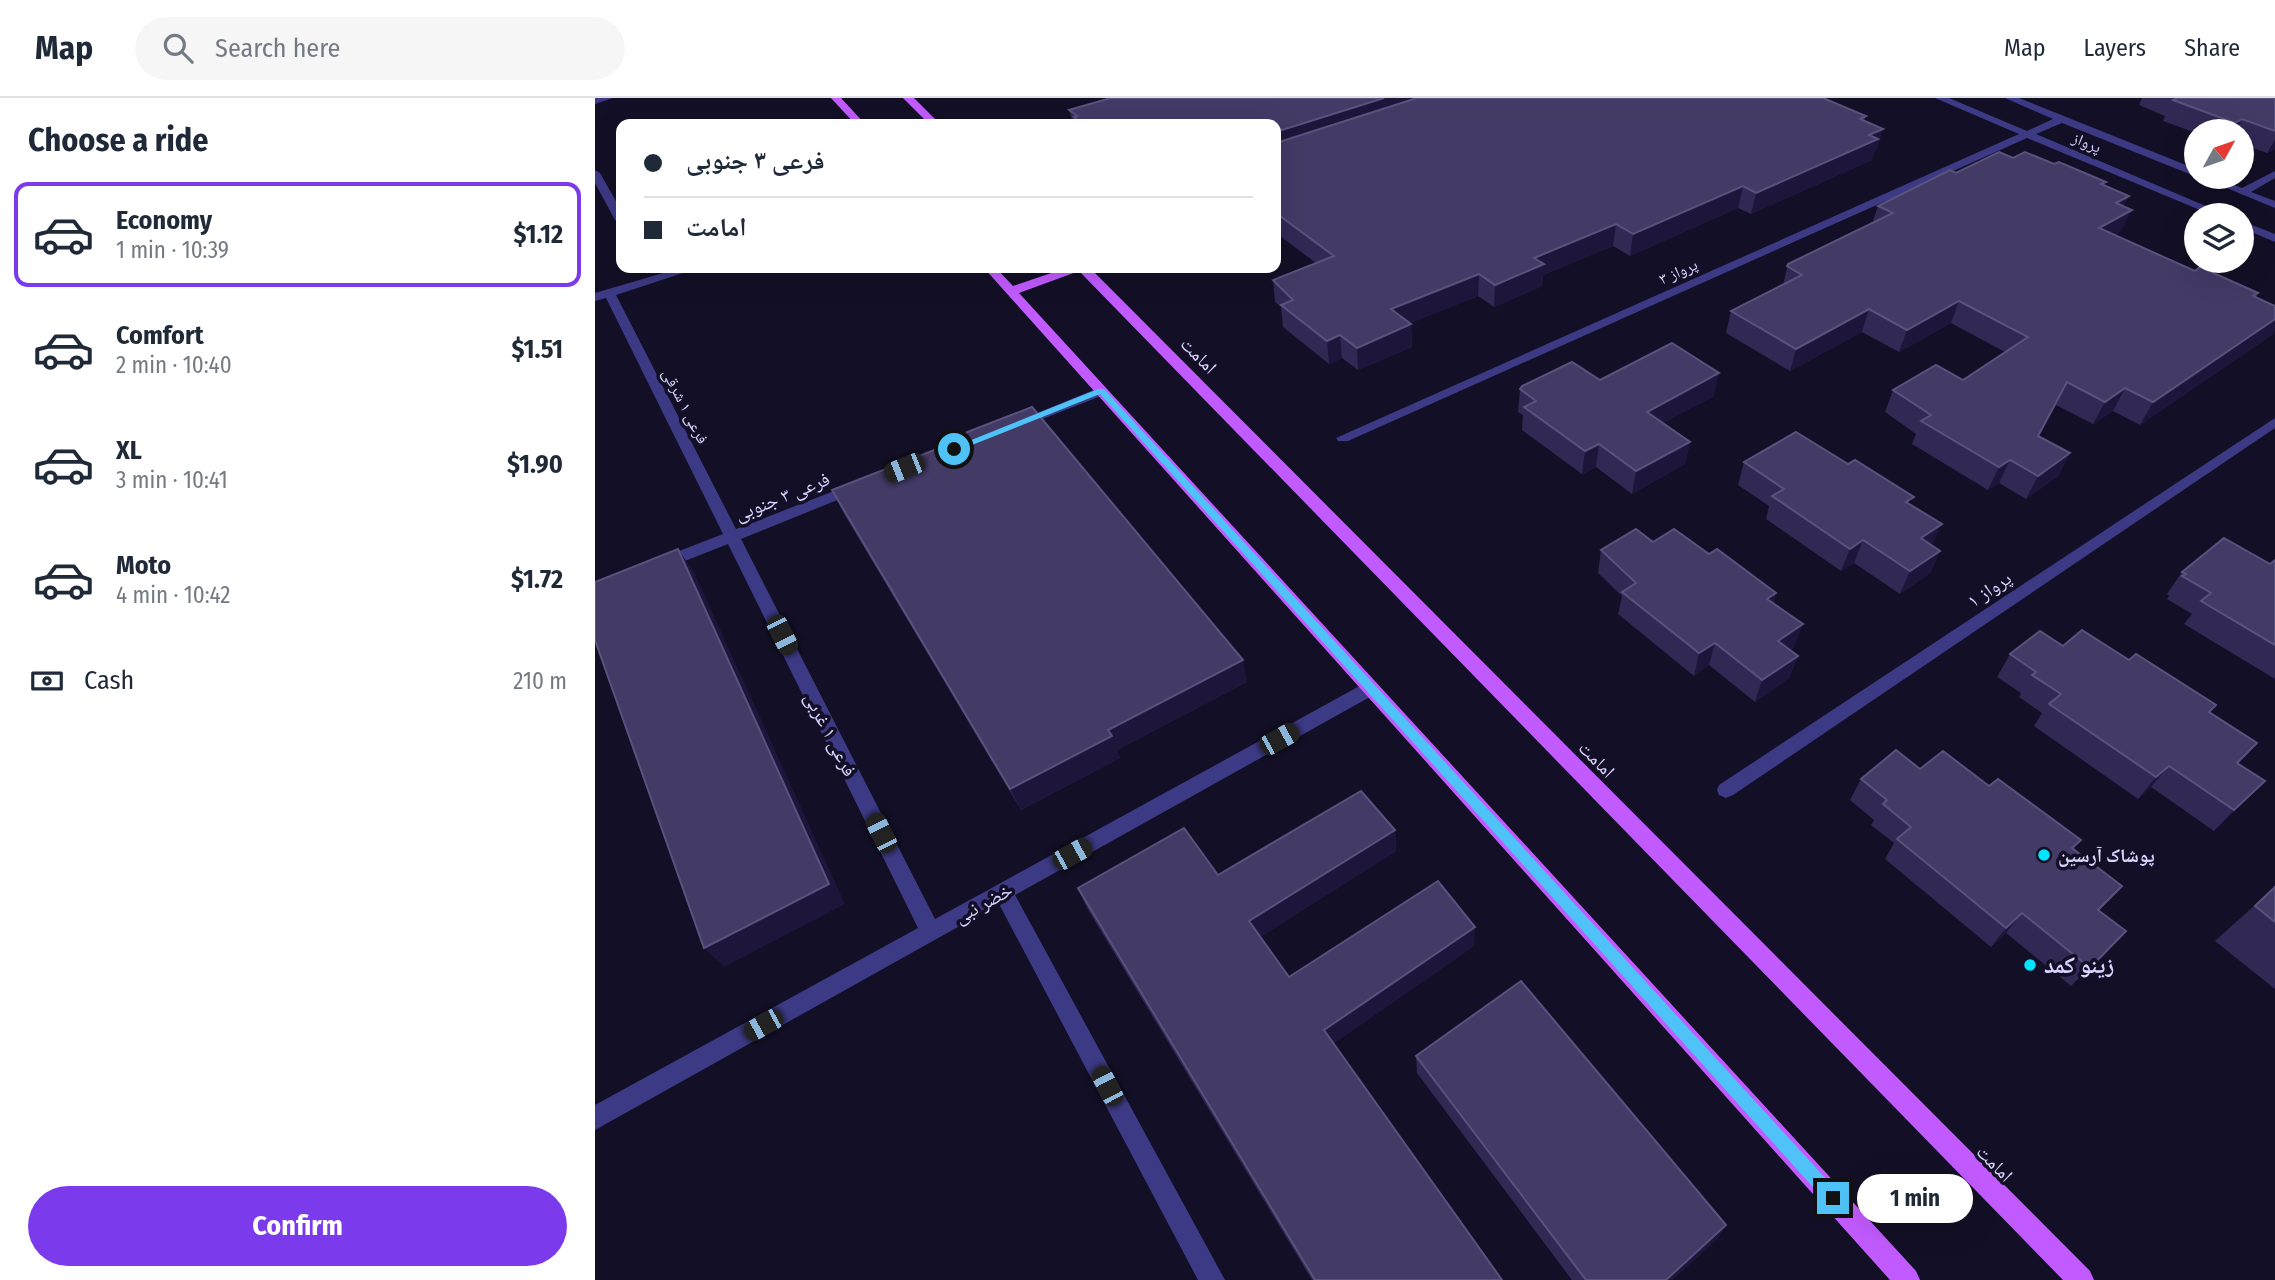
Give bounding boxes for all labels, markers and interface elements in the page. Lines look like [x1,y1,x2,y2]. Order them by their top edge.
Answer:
search box [135,17,625,80]
text: Map [35,28,93,68]
icon: search [159,29,197,67]
text: Search here [215,33,340,64]
text: Map [2004,34,2046,62]
text: Layers [2084,34,2146,62]
text: Share [2184,34,2240,62]
north arrow [2184,119,2254,189]
map controls [2184,119,2254,273]
text: Choose a ride [28,121,209,159]
street label: پرواز [2069,128,2104,157]
text: فرعی ۳ جنوبی [686,145,825,176]
icon: car [32,203,95,266]
button: layers [2184,203,2254,273]
text: Economy [116,205,212,236]
text: امامت [686,212,747,243]
text: $1.12 [514,219,563,250]
text: 1 min · 10:39 [116,236,229,264]
street label: پرواز ۳ [1656,254,1701,288]
icon: car [32,318,95,381]
text: Comfort [116,320,204,351]
street label: امامت [1176,332,1222,378]
text: $1.51 [511,334,563,365]
text: 2 min · 10:40 [116,351,232,379]
street label: فرعی ۱ شرقی [658,366,713,447]
icon: car [32,433,95,496]
route start [938,433,970,465]
text: XL [116,435,142,466]
text: $1.90 [507,449,563,480]
car [881,450,928,486]
text: 3 min · 10:41 [116,466,228,494]
street label: فرعی ۳ جنوبی [731,467,833,526]
icon: car [32,548,95,611]
text: Moto [116,550,171,581]
text: $1.72 [511,564,563,595]
street label: پرواز ۱ [1963,566,2016,612]
text: 4 min · 10:42 [116,581,231,609]
car [764,612,801,658]
icon: cash [28,662,66,700]
text: Cash [84,665,134,696]
text: 210 m [513,667,567,695]
street label: فرعی ۱ غربی [800,688,862,780]
car [1256,720,1303,758]
street label: امامت [1574,736,1620,782]
car [863,810,900,856]
car [1049,835,1096,873]
place label: پوشاک آرسین [2058,844,2155,867]
marker: پوشاک آرسین [2036,847,2052,863]
street label: خضر نبی [950,878,1016,929]
place label: زینو کمد [2044,951,2114,979]
marker: زینو کمد [2022,957,2038,973]
car [740,1006,787,1044]
car [1088,1063,1127,1109]
street label: امامت [1972,1140,2018,1186]
callout: 1 min [1857,1174,1973,1222]
route end [1817,1182,1849,1214]
text: 1 min [1890,1184,1940,1212]
button: Confirm [28,1186,567,1266]

